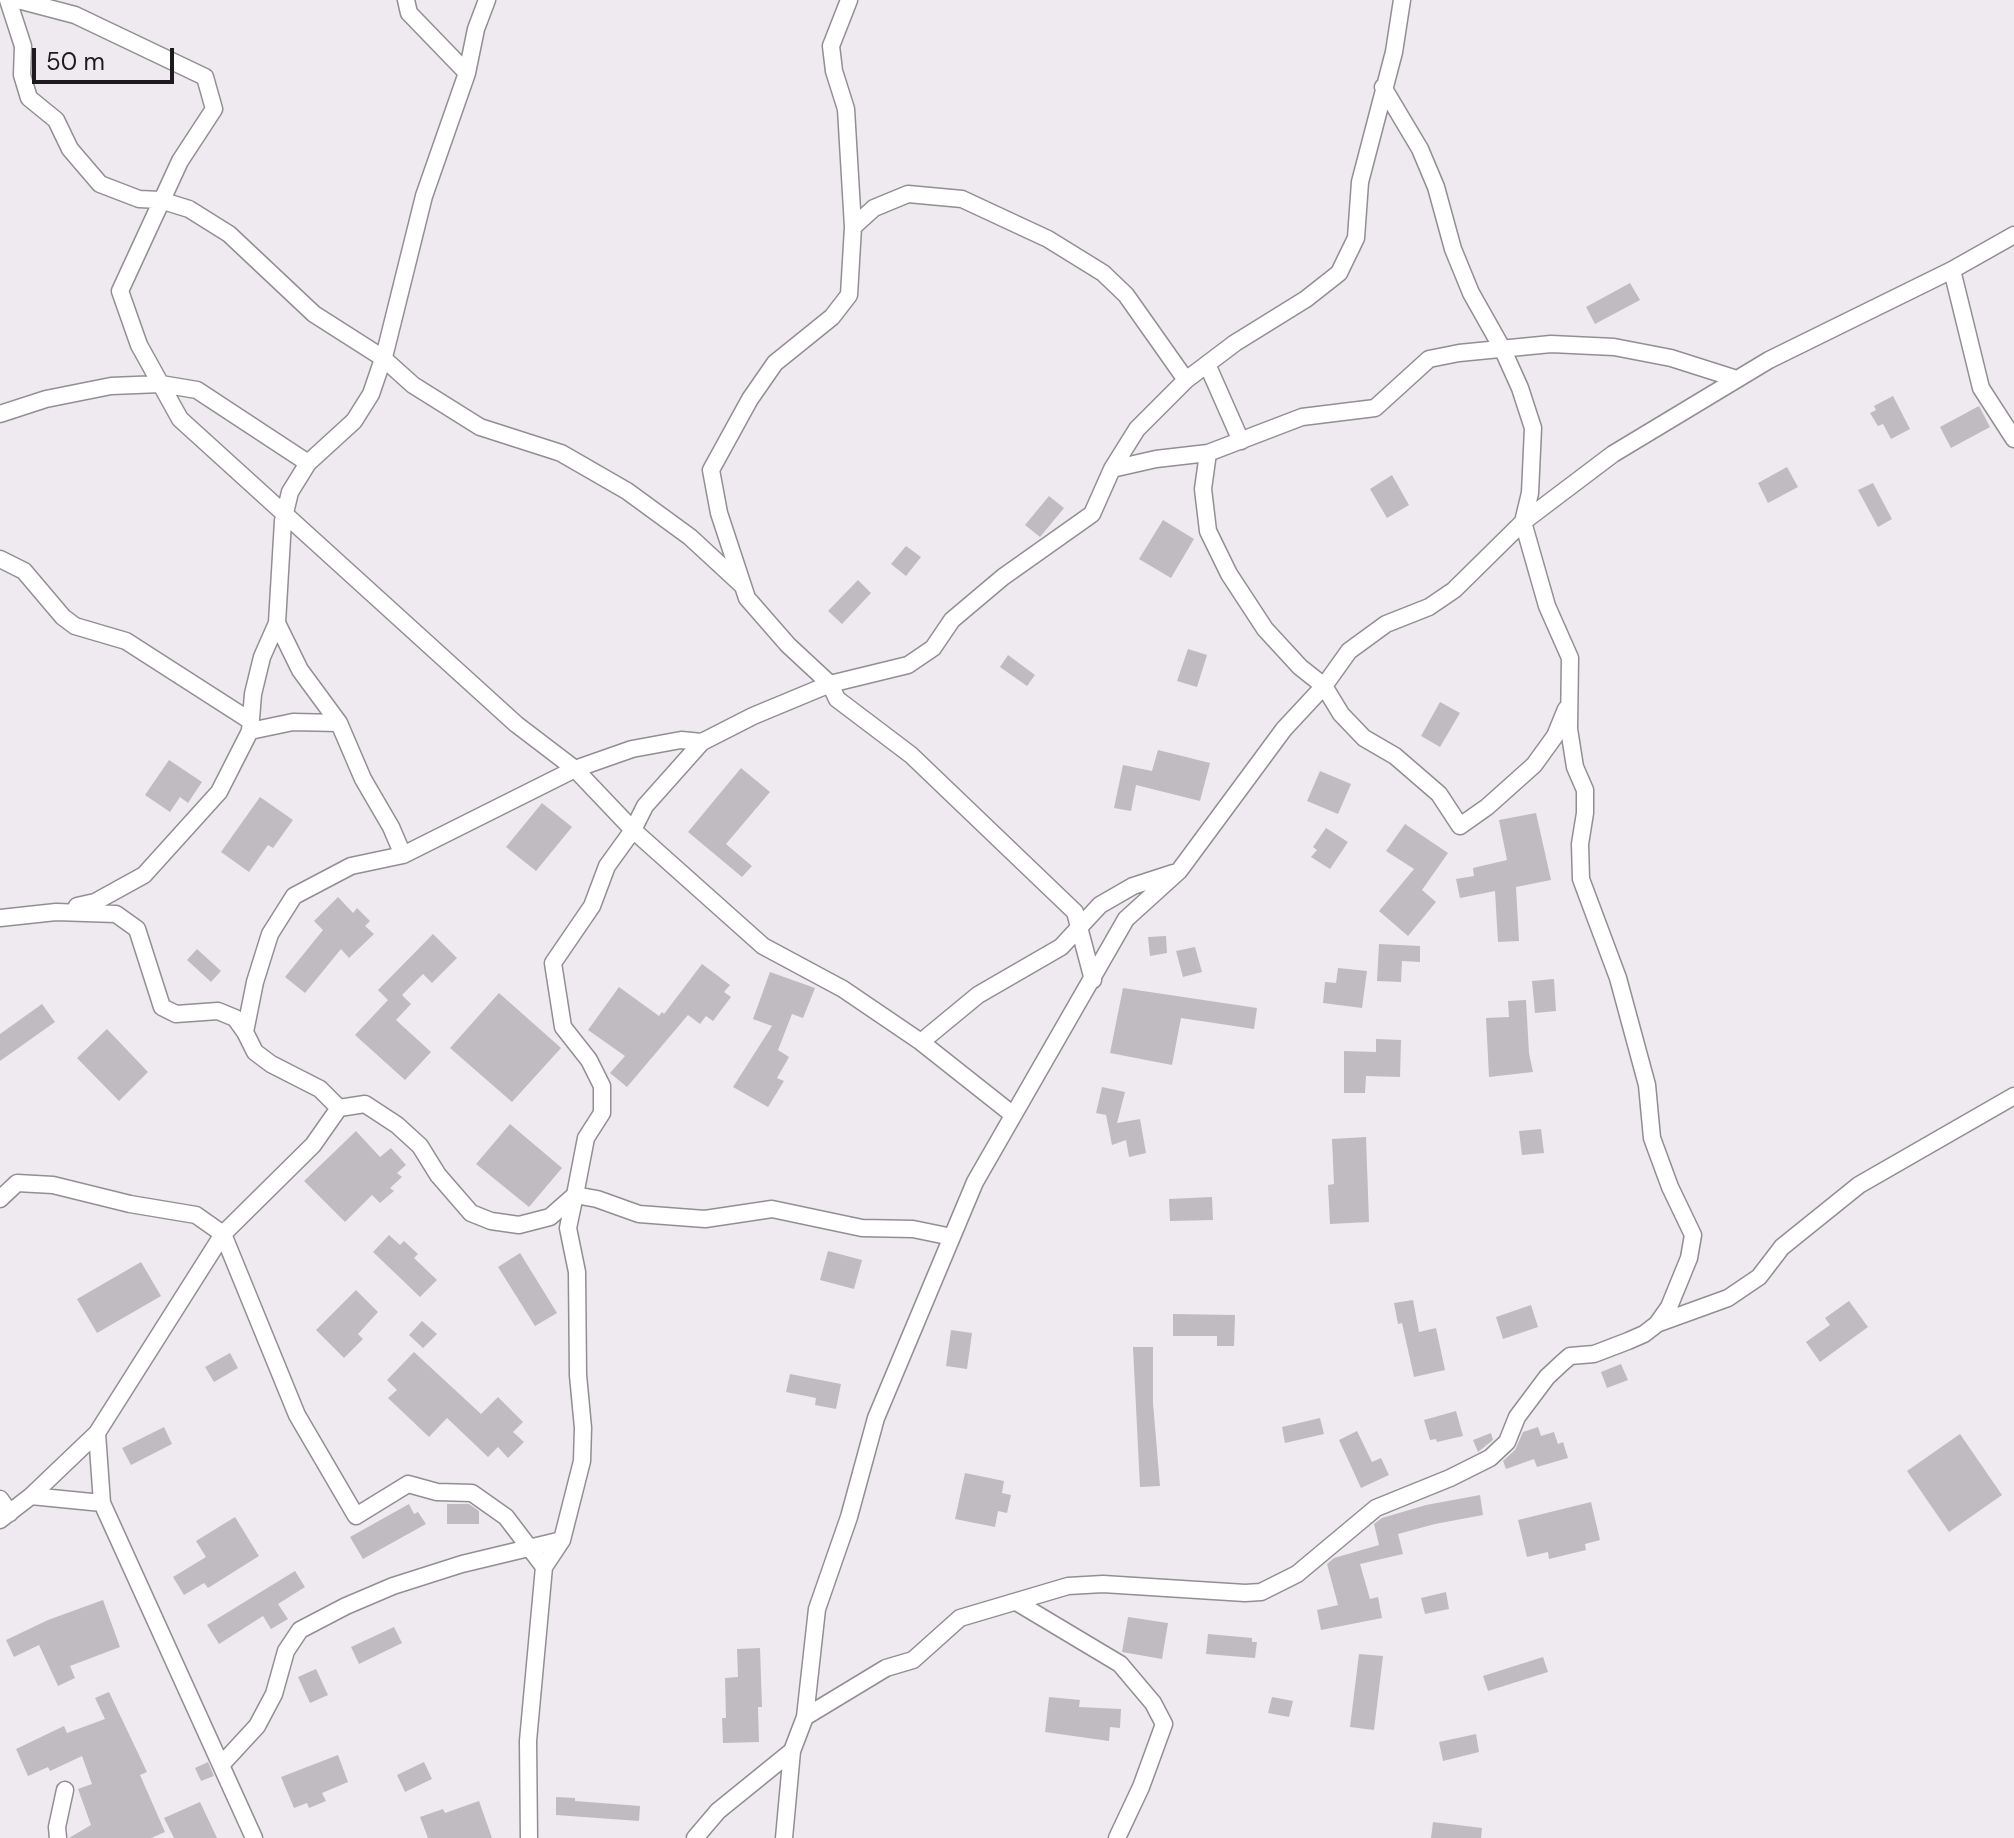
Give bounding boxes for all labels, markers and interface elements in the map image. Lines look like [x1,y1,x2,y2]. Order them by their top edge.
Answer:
scale bar [36,32,178,82]
text: 50 m [46,46,105,77]

